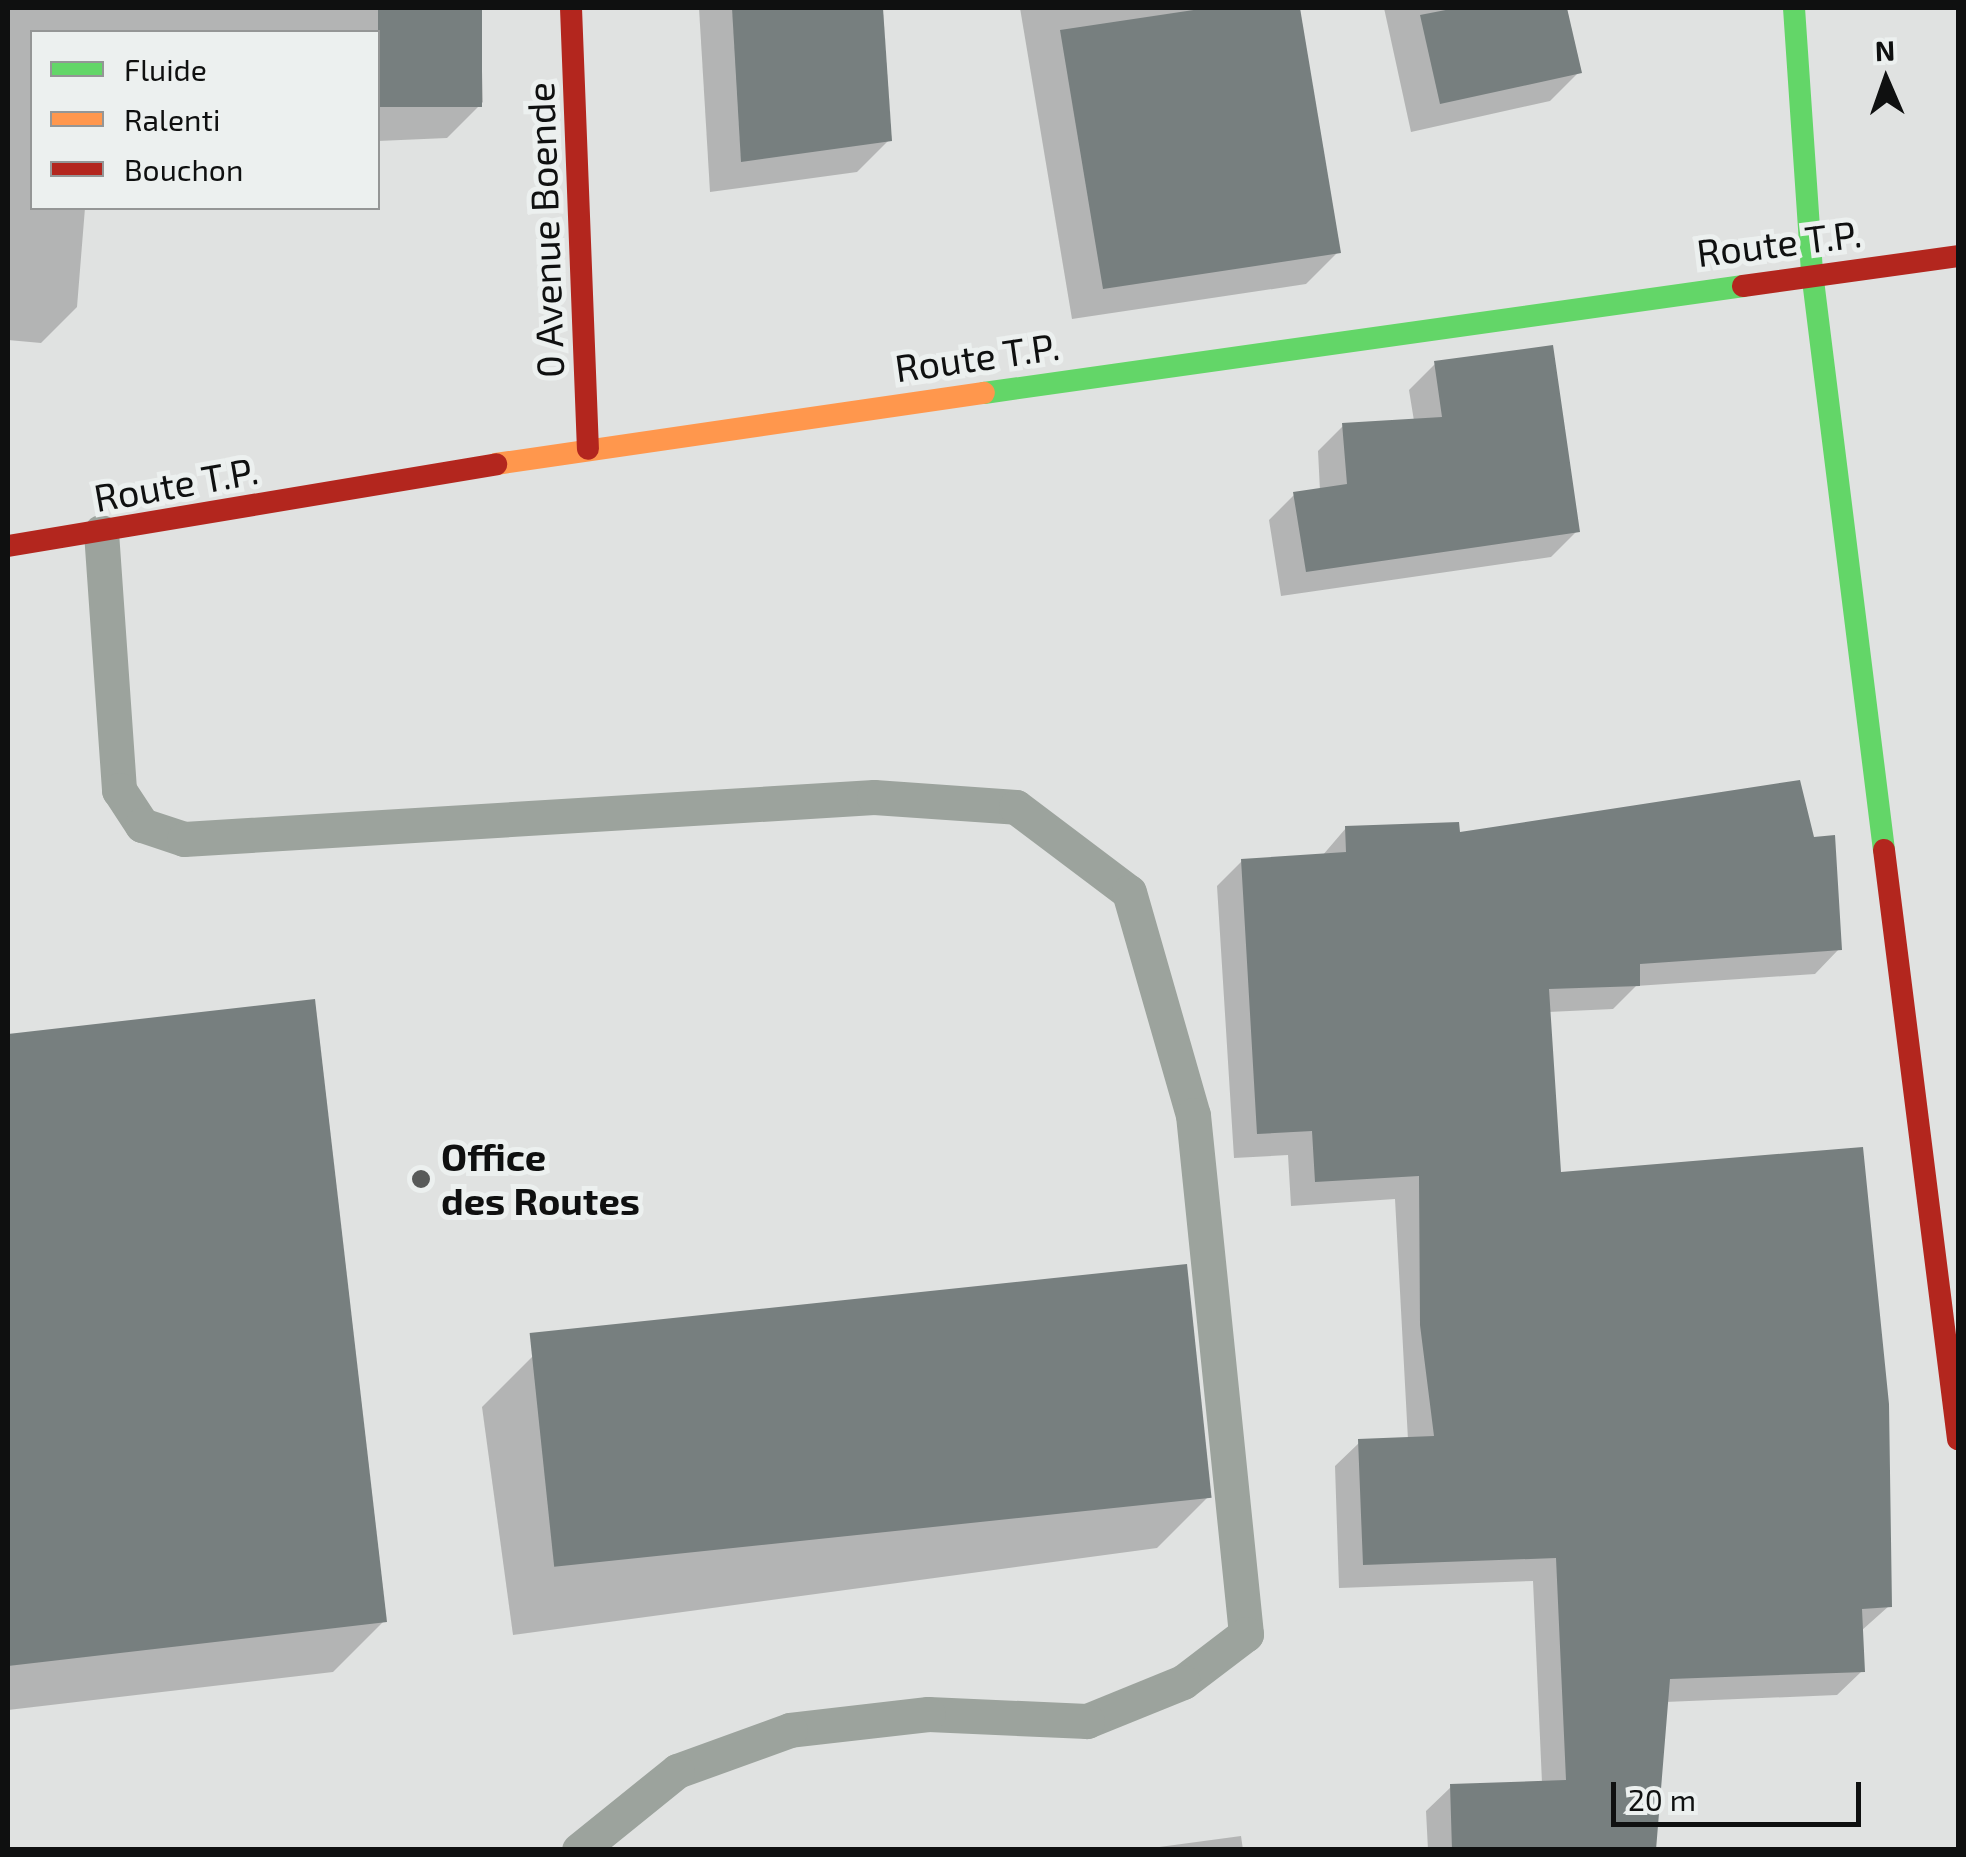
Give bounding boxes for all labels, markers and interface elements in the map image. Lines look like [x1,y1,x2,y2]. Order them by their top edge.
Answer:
legend [30,30,380,210]
north arrow [1836,30,1936,130]
text: N [1874,33,1896,67]
text: Fluide [124,51,207,87]
street label: 0 Avenue Boende [517,81,573,379]
text: Ralenti [124,101,220,137]
text: Bouchon [124,151,243,187]
street label: Route T.P. [1694,210,1864,276]
street label: Route T.P. [891,323,1063,391]
street label: Route T.P. [90,447,262,521]
place label: Office des Routes [441,1134,640,1224]
marker: Office des Routes [410,1168,432,1190]
scale bar [1616,1762,1866,1824]
text: 20 m [1628,1781,1696,1817]

